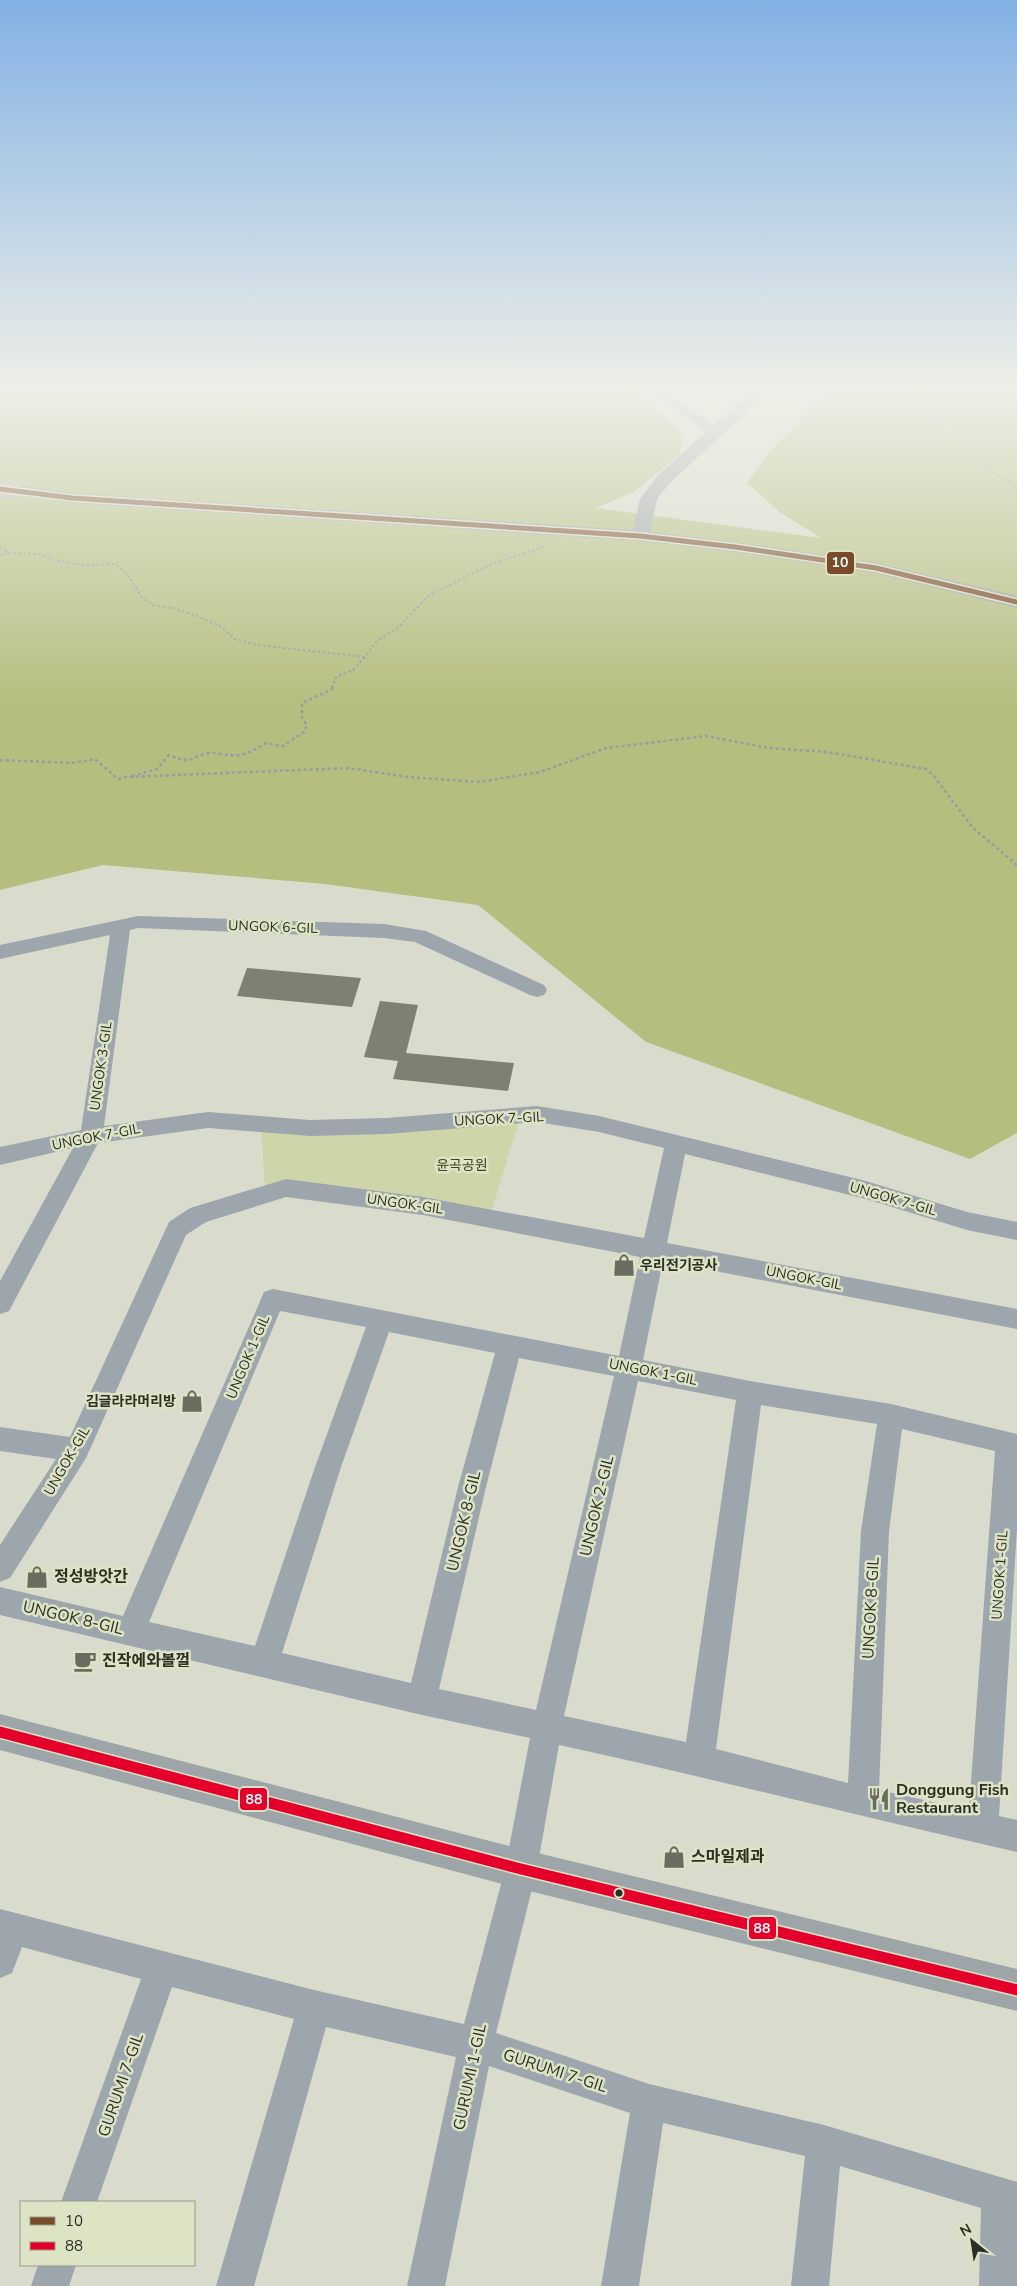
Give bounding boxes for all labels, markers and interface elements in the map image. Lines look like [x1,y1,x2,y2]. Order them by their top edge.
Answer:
line badge: 10 [826,551,855,575]
text: 10 [832,553,848,572]
street label: UNGOK 6-GIL [228,916,318,938]
street label: UNGOK 3-GIL [85,1020,117,1112]
street label: UNGOK 7-GIL [454,1107,545,1131]
street label: UNGOK 7-GIL [50,1119,142,1155]
park label: 윤곡공원 [436,1156,488,1175]
street label: UNGOK 7-GIL [847,1178,939,1221]
street label: UNGOK-GIL [366,1189,445,1219]
shop icon: 우리전기공사 [611,1252,637,1278]
place label: 우리전기공사 [640,1256,717,1275]
street label: UNGOK-GIL [764,1261,844,1295]
street label: UNGOK 1-GIL [222,1312,274,1402]
street label: UNGOK 1-GIL [607,1354,699,1390]
shop icon: 김글라라머리방 [179,1388,205,1414]
place label: 김글라라머리방 [86,1392,176,1411]
street label: UNGOK-GIL [40,1423,95,1499]
street label: UNGOK 2-GIL [575,1453,619,1558]
street label: UNGOK 8-GIL [442,1468,486,1573]
street label: UNGOK 1-GIL [987,1529,1013,1620]
street label: UNGOK 8-GIL [857,1556,885,1660]
shop icon: 정성방앗간 [24,1564,50,1590]
place label: 정성방앗간 [54,1566,128,1588]
street label: UNGOK 8-GIL [21,1596,126,1640]
cafe icon: 진작에와볼껄 [72,1648,98,1674]
place label: 진작에와볼껄 [102,1650,190,1672]
place label: Donggung Fish Restaurant [896,1779,1009,1819]
restaurant icon: Donggung Fish Restaurant [866,1786,892,1812]
line badge: 88 [239,1787,268,1811]
text: 88 [246,1790,262,1809]
shop icon: 스마일제과 [661,1844,687,1870]
place label: 스마일제과 [691,1846,765,1868]
unlabelled marker [614,1888,624,1898]
line badge: 88 [748,1916,777,1940]
text: 88 [754,1919,770,1938]
street label: GURUMI 1-GIL [448,2021,492,2132]
street label: GURUMI 7-GIL [93,2030,149,2140]
street label: GURUMI 7-GIL [500,2044,610,2098]
legend [20,2201,195,2266]
text: 10 [65,2211,83,2231]
north arrow [947,2216,997,2266]
text: N [956,2219,975,2241]
text: 88 [65,2236,83,2256]

